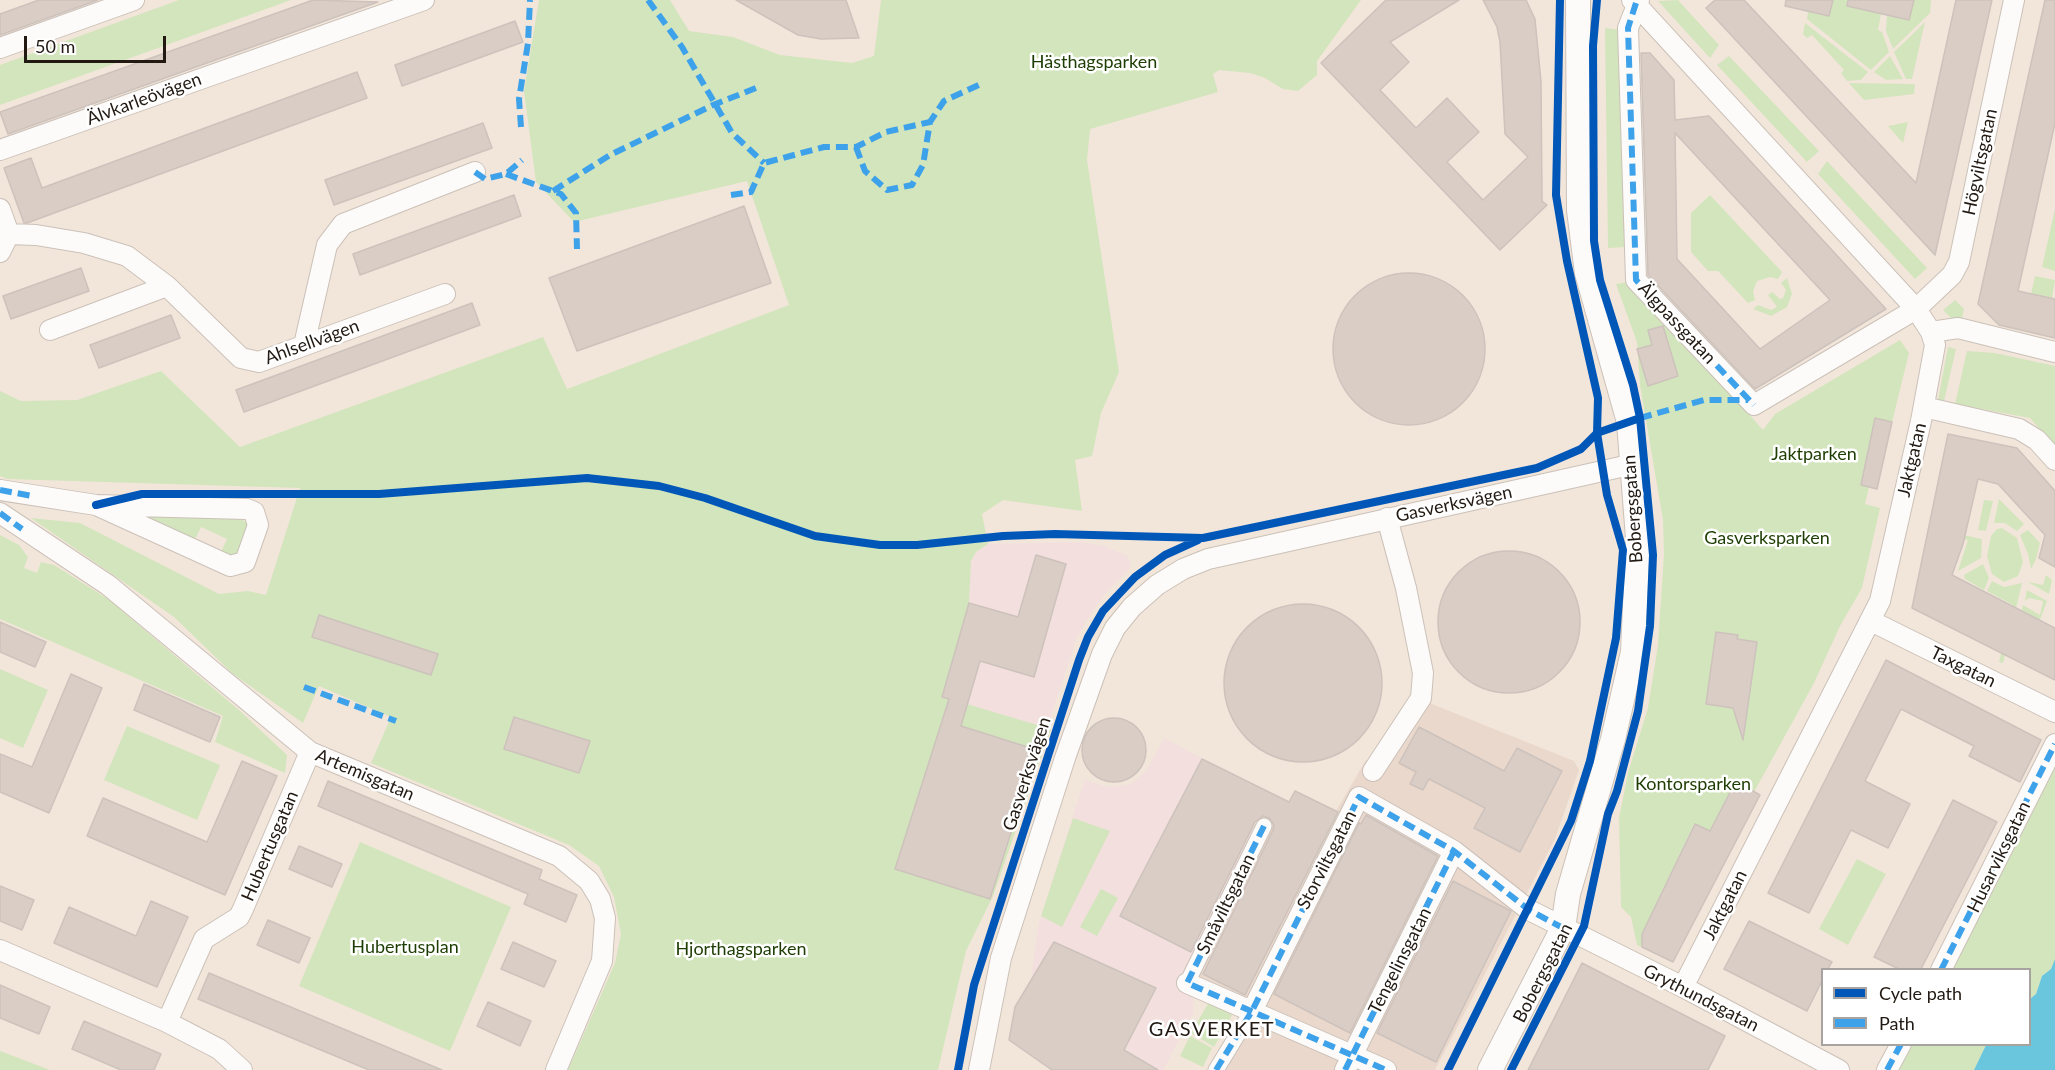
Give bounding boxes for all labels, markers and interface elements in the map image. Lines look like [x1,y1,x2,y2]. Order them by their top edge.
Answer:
scale bar [27,24,170,62]
text: 50 m [35,35,75,57]
park label: Hästhagsparken [1031,51,1157,73]
street label: Älvkarleövägen [84,68,204,130]
street label: Högviltsgatan [1958,107,2002,217]
street label: Älgpassgatan [1634,278,1720,368]
street label: Ahlsellvägen [262,315,362,369]
street label: Jaktgatan [1893,421,1931,499]
park label: Jaktparken [1771,443,1857,465]
street label: Bobergsgatan [1618,454,1648,564]
street label: Gasverksvägen [1394,481,1514,527]
park label: Gasverksparken [1704,527,1830,549]
street label: Taxgatan [1927,642,1999,692]
street label: Gasverksvägen [998,714,1056,834]
street label: Artemisgatan [312,745,418,805]
park label: Kontorsparken [1635,773,1751,795]
street label: Hubertusgatan [237,788,303,904]
street label: Husarviksgatan [1963,798,2035,916]
street label: Storviltsgatan [1293,807,1361,913]
street label: Småviltsgatan [1192,850,1260,958]
street label: Jaktgatan [1698,866,1752,944]
street label: Tengelinsgatan [1364,904,1436,1018]
street label: Bobergsgatan [1509,920,1577,1026]
park label: Hubertusplan [351,936,459,958]
park label: Hjorthagsparken [675,938,807,960]
street label: Grythundsgatan [1640,960,1762,1036]
legend [1821,968,2031,1046]
text: Cycle path [1879,982,1962,1004]
text: Path [1879,1012,1915,1034]
district label: GASVERKET [1149,1018,1275,1042]

